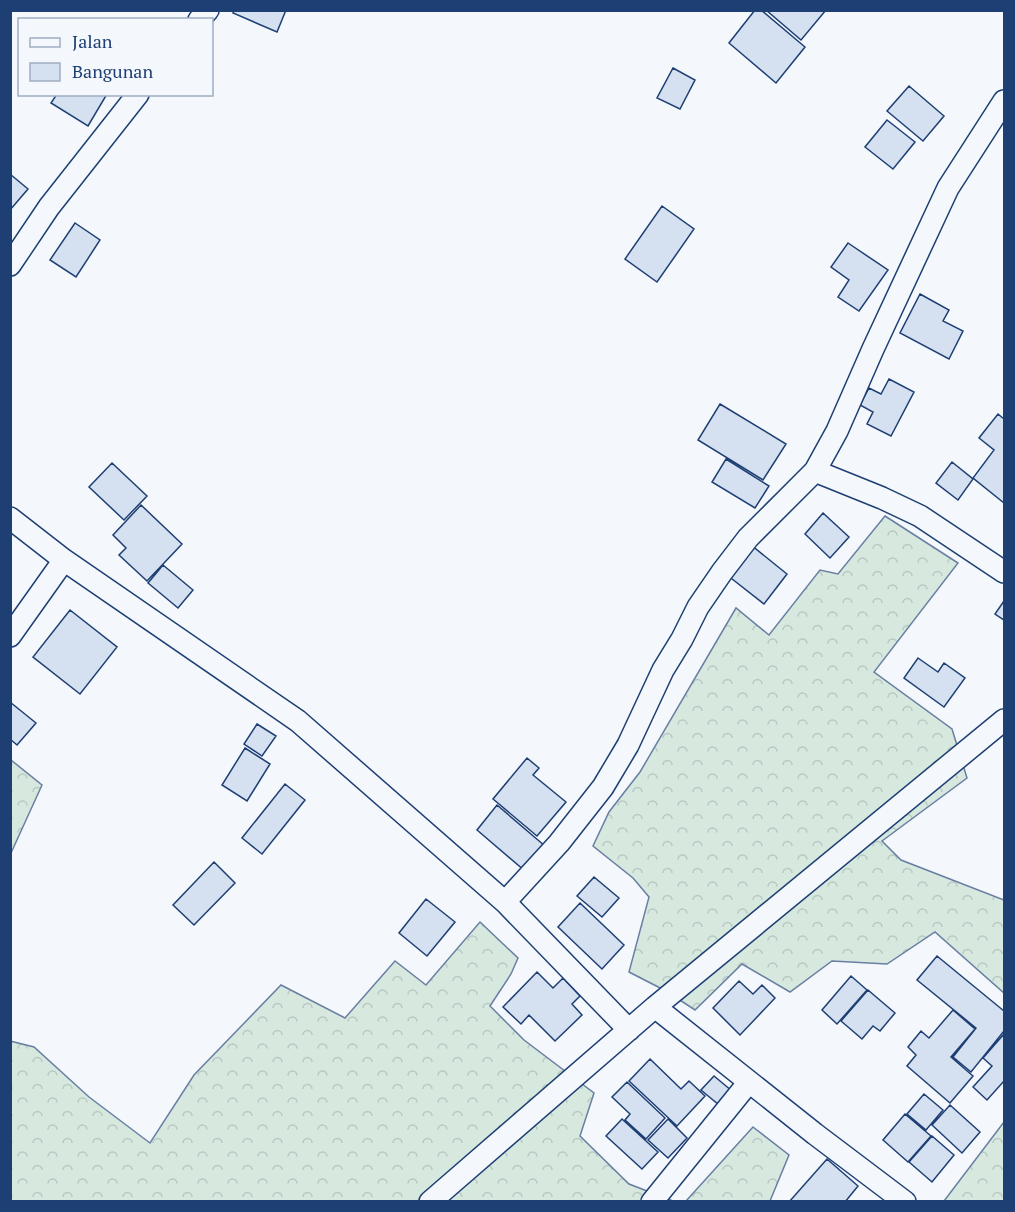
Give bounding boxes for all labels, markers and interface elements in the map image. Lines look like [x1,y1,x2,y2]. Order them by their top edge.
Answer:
legend [18,18,213,96]
text: Jalan [72,29,113,53]
text: Bangunan [72,59,153,83]

